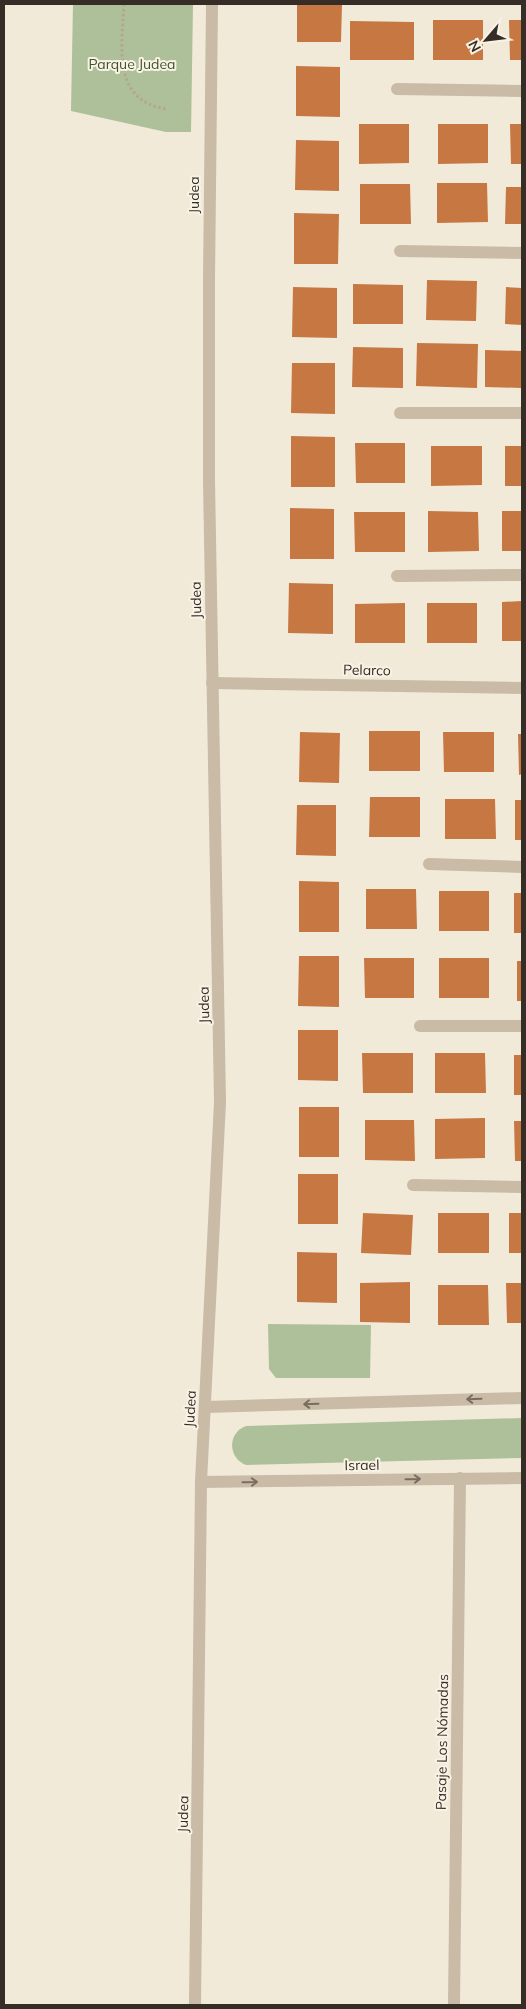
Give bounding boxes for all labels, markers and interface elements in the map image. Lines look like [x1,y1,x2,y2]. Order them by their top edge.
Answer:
north arrow [461,15,511,65]
text: N [464,37,485,55]
park label: Parque Judea [88,55,176,73]
street label: Judea [185,176,203,214]
street label: Judea [187,581,205,619]
street label: Pelarco [343,661,391,679]
street label: Judea [195,986,213,1024]
street label: Judea [180,1390,200,1428]
one-way arrow [466,1395,482,1404]
one-way arrow [303,1399,320,1409]
street label: Israel [344,1456,380,1474]
one-way arrow [404,1474,420,1484]
one-way arrow [242,1477,258,1486]
street label: Pasaje Los Nómadas [432,1674,452,1810]
street label: Judea [174,1795,192,1833]

